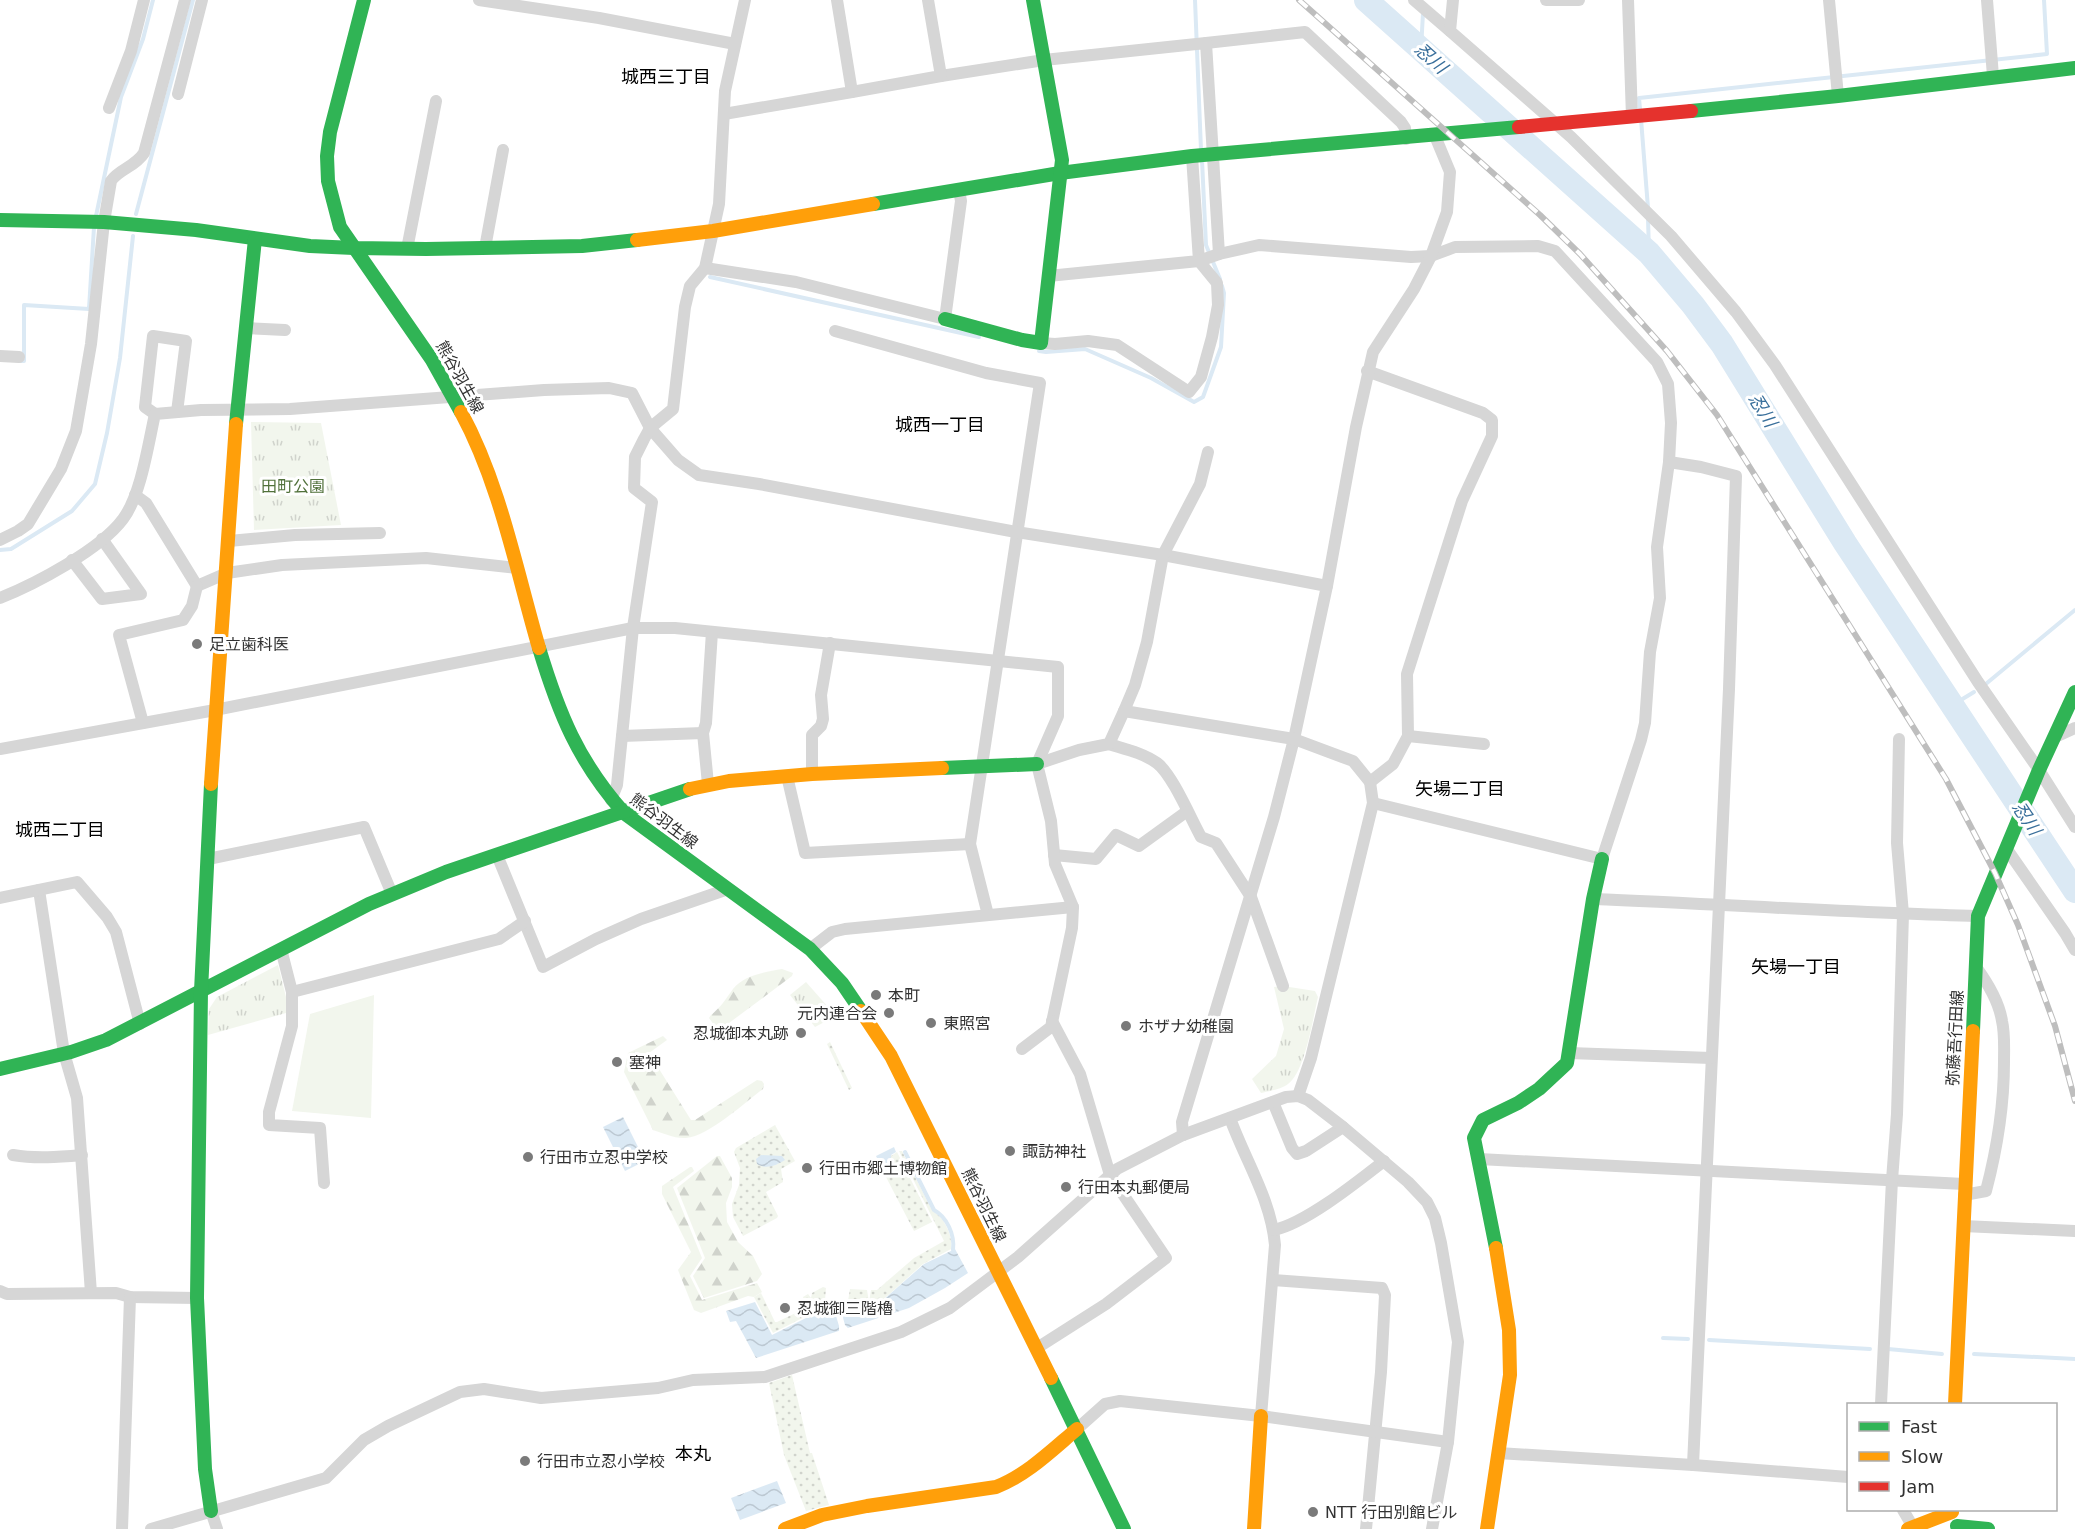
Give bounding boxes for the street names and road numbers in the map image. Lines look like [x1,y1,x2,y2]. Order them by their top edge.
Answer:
street label: 熊谷羽生線 [432,337,488,417]
street label: 熊谷羽生線 [626,789,702,853]
street label: 弥藤吾行田線 [1943,990,1967,1086]
street label: 熊谷羽生線 [958,1165,1010,1245]

